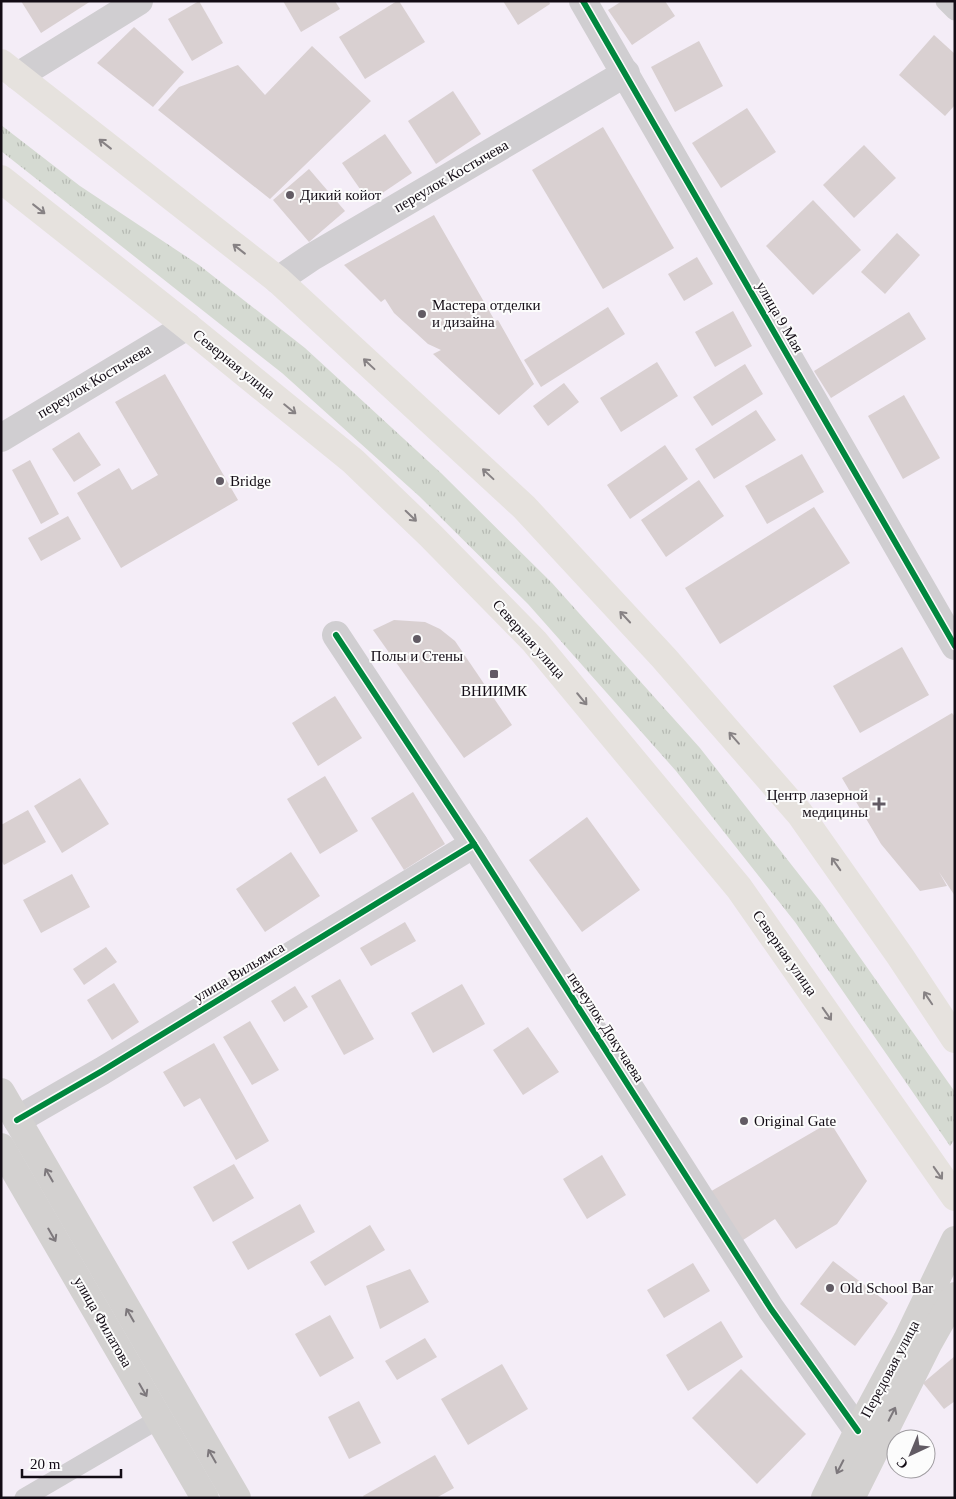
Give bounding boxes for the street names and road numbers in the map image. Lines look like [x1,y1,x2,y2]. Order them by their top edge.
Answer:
street label: переулок Костычева [391,137,511,215]
street label: улица 9 Мая [753,279,807,355]
street label: Северная улица [190,326,278,402]
street label: переулок Костычева [34,341,154,421]
street label: Северная улица [489,596,569,682]
street label: Северная улица [750,907,821,999]
street label: улица Вильямса [191,938,288,1005]
street label: переулок Докучаева [564,969,648,1085]
street label: улица Филатова [71,1274,136,1370]
street label: Передовая улица [858,1317,923,1420]

